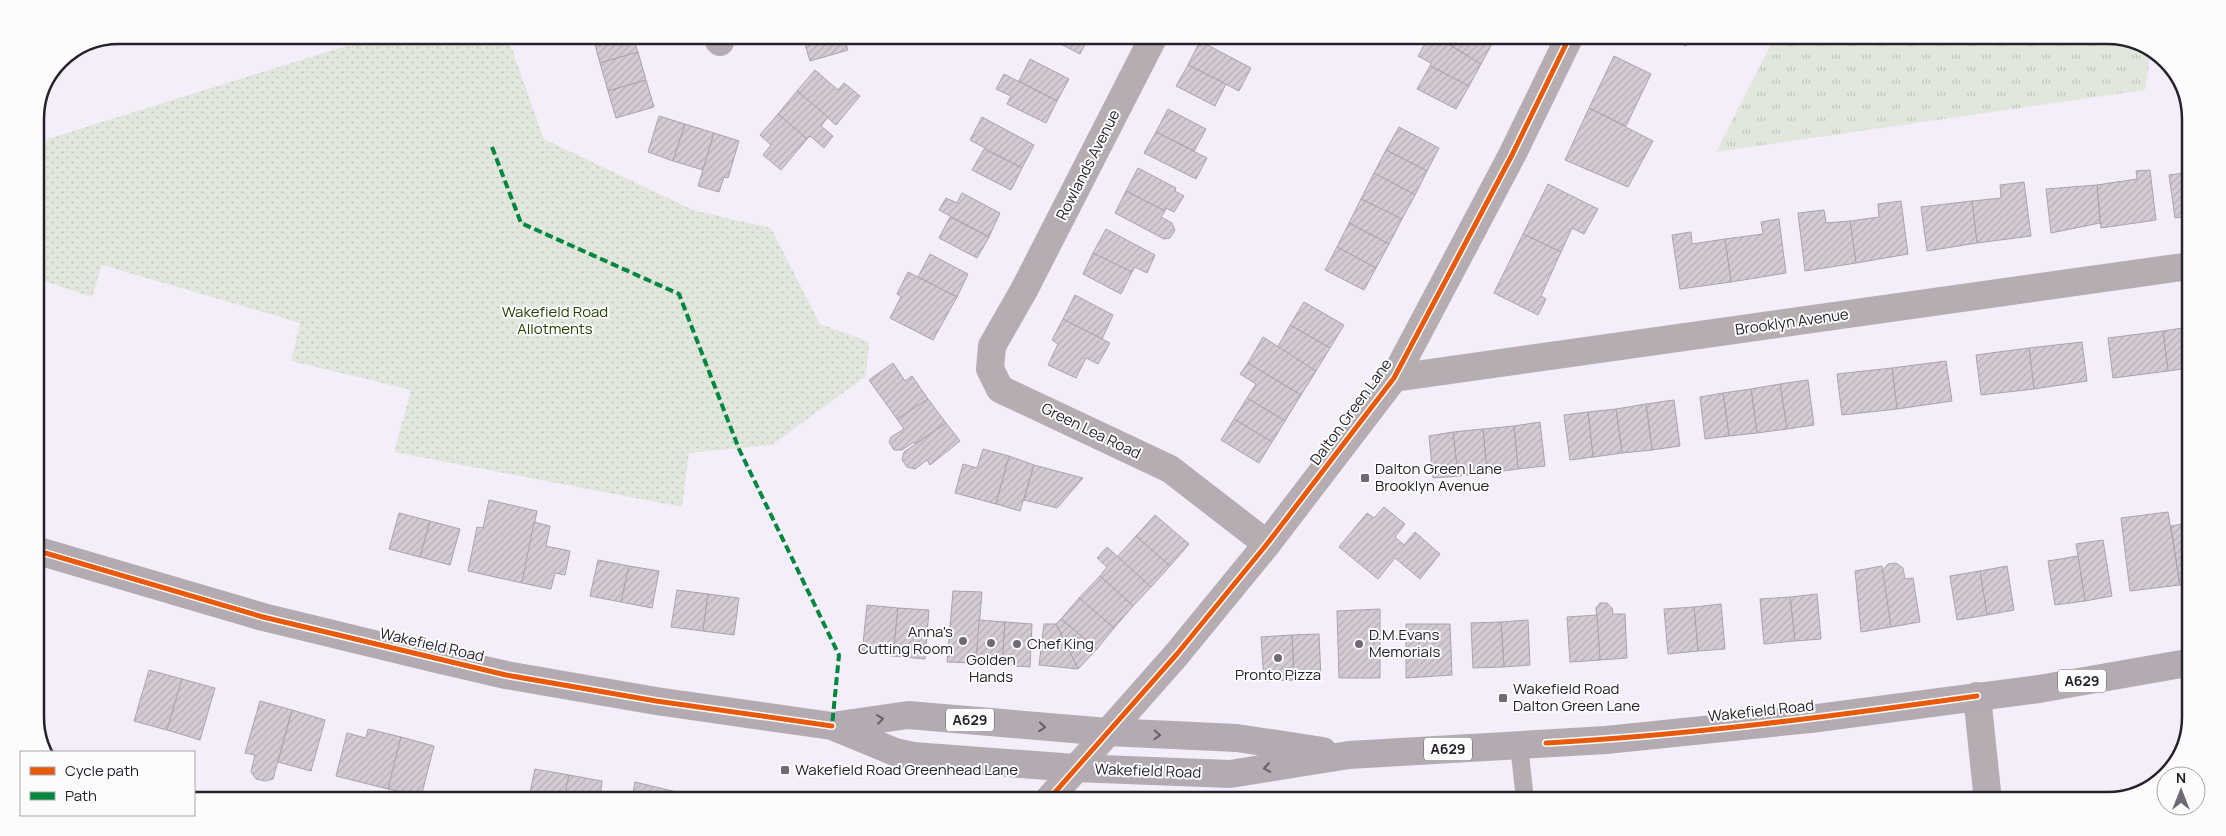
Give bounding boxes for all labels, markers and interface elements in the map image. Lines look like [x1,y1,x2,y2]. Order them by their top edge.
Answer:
street label: Rowlands Avenue [1051,106,1125,224]
park label: Wakefield Road Allotments [502,301,608,339]
street label: Brooklyn Avenue [1734,303,1850,340]
street label: Dalton Green Lane [1305,354,1397,469]
street label: Green Lea Road [1038,397,1144,464]
place label: Dalton Green Lane Brooklyn Avenue [1375,458,1502,496]
marker: Dalton Green Lane Brooklyn Avenue [1359,472,1371,484]
place label: Anna's Cutting Room [858,621,953,659]
street label: Wakefield Road [378,622,486,667]
place label: D.M.Evans Memorials [1369,624,1440,662]
place label: Chef King [1027,633,1094,654]
marker: Anna's Cutting Room [957,635,969,647]
marker: Golden Hands [985,637,997,649]
marker: Chef King [1011,638,1023,650]
marker: D.M.Evans Memorials [1353,638,1365,650]
place label: Golden Hands [966,649,1016,687]
marker: Pronto Pizza [1272,652,1284,664]
place label: Pronto Pizza [1235,664,1321,685]
road number: A629 [2058,669,2106,692]
place label: Wakefield Road Dalton Green Lane [1513,678,1640,716]
marker: Wakefield Road Dalton Green Lane [1497,692,1509,704]
street label: Wakefield Road [1707,694,1815,727]
road number: A629 [946,708,994,732]
one-way arrow [876,714,885,724]
one-way arrow [1038,721,1046,732]
one-way arrow [1153,730,1161,740]
road number: A629 [1424,738,1472,761]
legend [20,751,195,816]
street label: Wakefield Road [1094,758,1202,783]
place label: Wakefield Road Greenhead Lane [795,759,1018,780]
text: Cycle path [65,760,139,781]
one-way arrow [1262,762,1271,772]
marker: Wakefield Road Greenhead Lane [779,764,791,776]
north arrow [2156,766,2206,816]
text: N [2176,768,2186,787]
text: Path [65,785,97,806]

